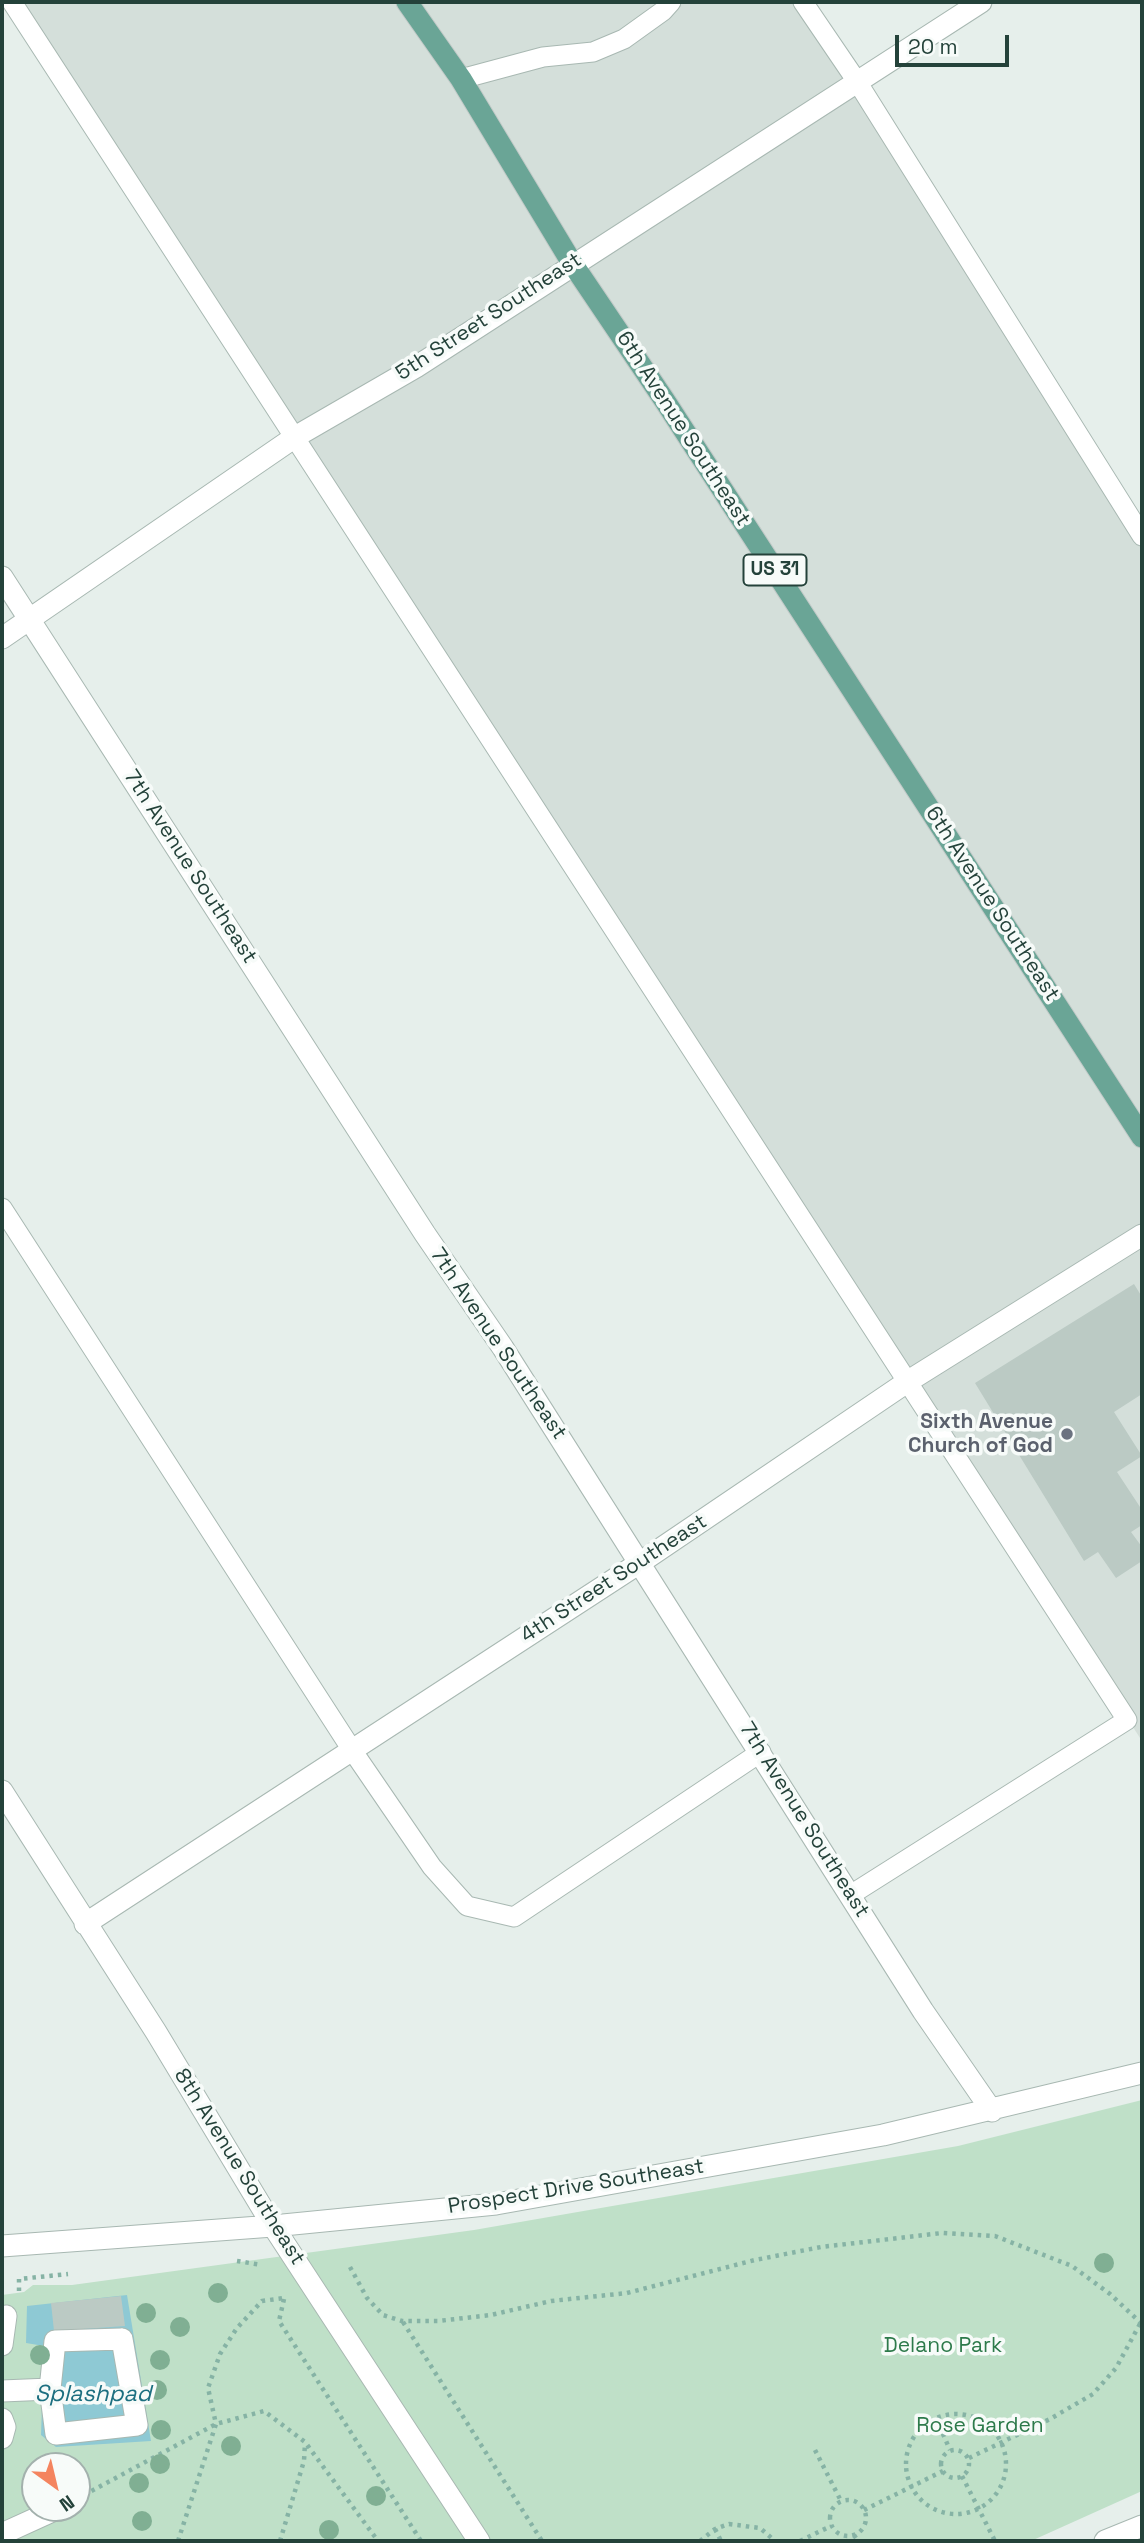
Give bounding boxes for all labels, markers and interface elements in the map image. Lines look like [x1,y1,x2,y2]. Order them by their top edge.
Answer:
scale bar [899,21,1013,65]
text: 20 m [908,33,958,60]
street label: 5th Street Southeast [391,248,587,386]
street label: 6th Avenue Southeast [611,327,755,531]
road number: US 31 [744,554,806,586]
street label: 7th Avenue Southeast [118,766,262,968]
street label: 6th Avenue Southeast [920,802,1064,1006]
street label: 7th Avenue Southeast [425,1243,571,1445]
place label: Sixth Avenue Church of God [908,1409,1053,1459]
marker: Sixth Avenue Church of God [1059,1426,1075,1442]
street label: 4th Street Southeast [516,1509,712,1649]
street label: 7th Avenue Southeast [734,1718,874,1922]
street label: 8th Avenue Southeast [168,2064,310,2270]
street label: Prospect Drive Southeast [446,2154,706,2220]
park label: Delano Park [884,2333,1002,2359]
water label: Splashpad [35,2381,151,2409]
park label: Rose Garden [916,2413,1044,2439]
north arrow [21,2452,91,2522]
text: N [55,2489,79,2517]

